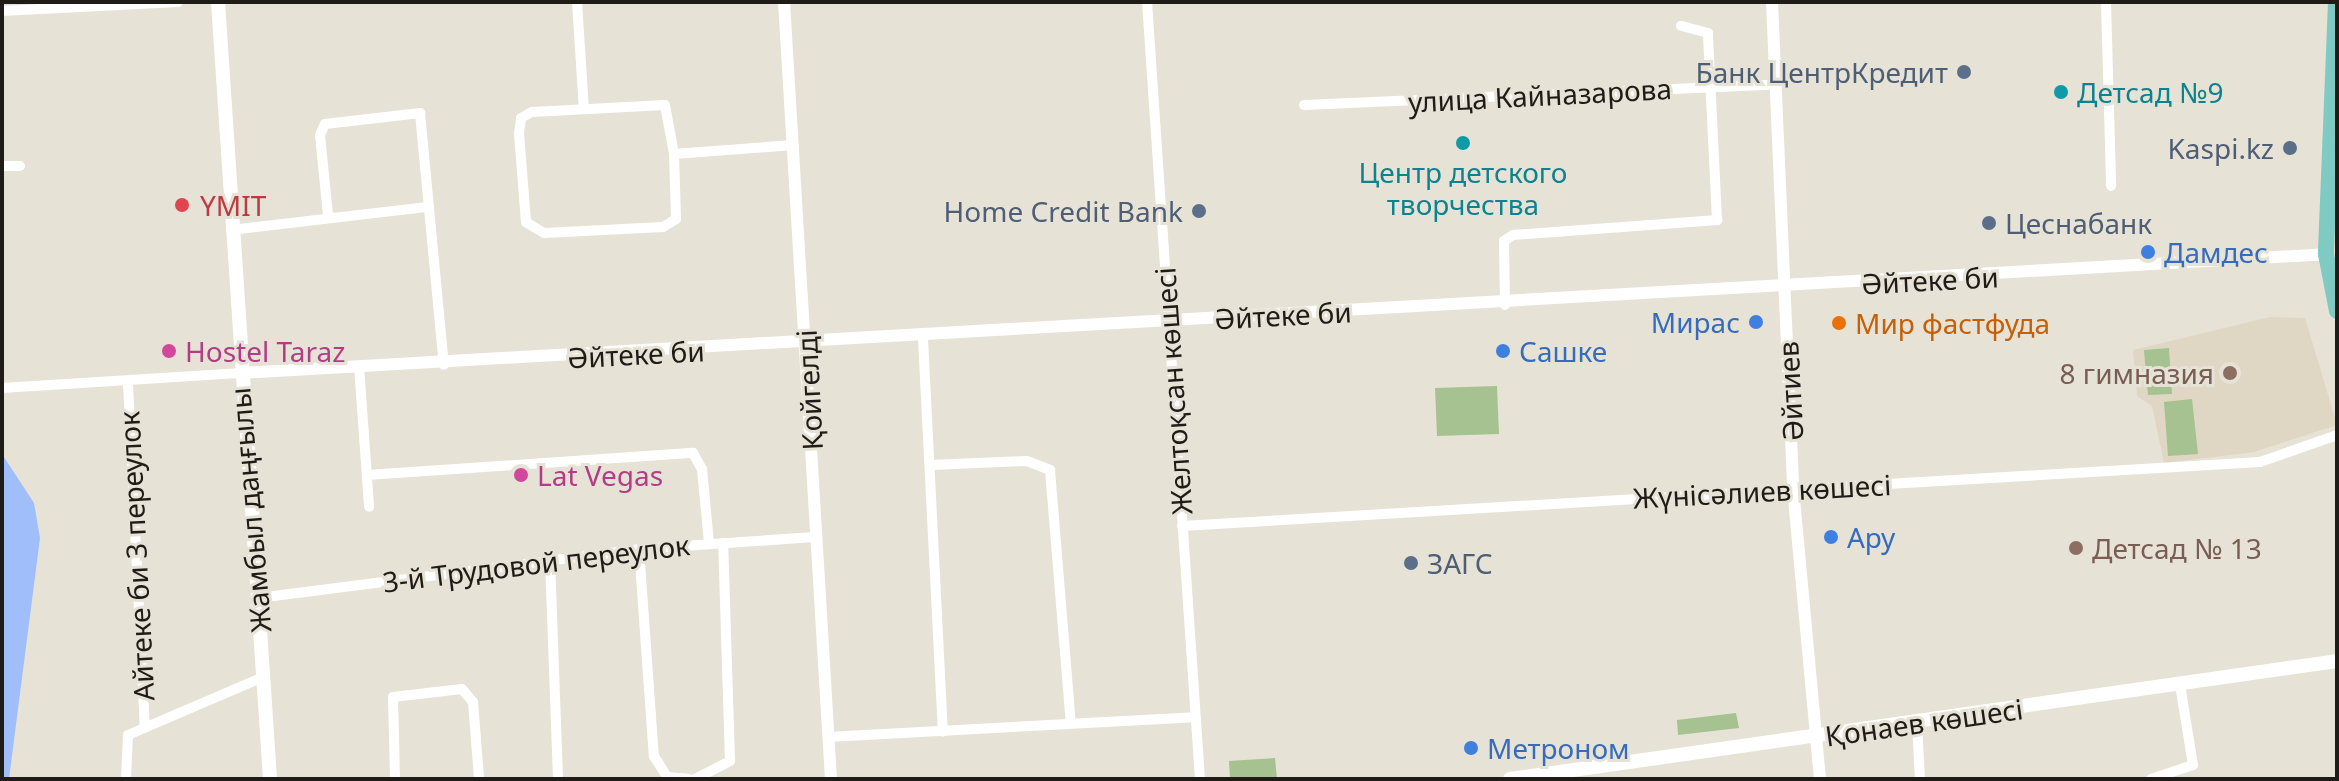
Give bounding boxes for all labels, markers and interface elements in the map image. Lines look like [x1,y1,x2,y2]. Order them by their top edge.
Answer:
place label: Банк ЦентрКредит [1695,55,1948,89]
marker: Банк ЦентрКредит [1955,63,1973,81]
street label: улица Кайназарова [1407,71,1673,119]
place label: Детсад №9 [2077,75,2224,109]
marker: Детсад №9 [2052,83,2070,101]
place label: Kaspi.kz [2167,131,2274,165]
marker: Центр детского творчества [1454,134,1472,152]
marker: Kaspi.kz [2281,139,2299,157]
place label: Центр детского творчества [1359,155,1567,221]
place label: YMIT [200,188,266,222]
marker: YMIT [171,194,193,216]
place label: Home Credit Bank [944,194,1183,228]
marker: Home Credit Bank [1190,202,1208,220]
place label: Цеснабанк [2005,206,2152,240]
marker: Цеснабанк [1980,214,1998,232]
place label: Дамдес [2164,235,2268,269]
marker: Дамдес [2139,243,2157,261]
street label: Әйтеке би [1861,260,1999,300]
street label: Желтоқсан көшесі [1148,266,1198,516]
street label: Әйтеке би [1214,295,1352,335]
place label: Мирас [1651,305,1740,339]
place label: Мир фастфуда [1855,306,2050,340]
marker: Мирас [1747,313,1765,331]
marker: Мир фастфуда [1830,314,1848,332]
street label: Қойгелді [789,329,829,451]
place label: Hostel Taraz [185,334,345,368]
street label: Әйтеке би [567,334,705,374]
place label: Сашке [1519,334,1607,368]
street label: Әйтиев [1771,340,1809,442]
marker: Hostel Taraz [160,342,178,360]
marker: Сашке [1494,342,1512,360]
place label: 8 гимназия [2060,356,2214,390]
marker: 8 гимназия [2221,364,2239,382]
street label: Жамбыл даңғылы [223,386,277,634]
street label: Айтеке би 3 переулок [112,410,160,702]
place label: Lat Vegas [537,458,663,492]
marker: Lat Vegas [512,466,530,484]
street label: Жүнісәлиев көшесі [1632,467,1892,515]
place label: Ару [1847,520,1895,554]
street label: 3-й Трудовой переулок [381,527,691,599]
marker: Ару [1822,528,1840,546]
place label: Детсад № 13 [2092,531,2262,565]
marker: Детсад № 13 [2067,539,2085,557]
place label: ЗАГС [1427,546,1493,580]
marker: ЗАГС [1402,554,1420,572]
street label: Қонаев көшесі [1823,691,2025,753]
place label: Метроном [1487,731,1630,765]
marker: Метроном [1462,739,1480,757]

